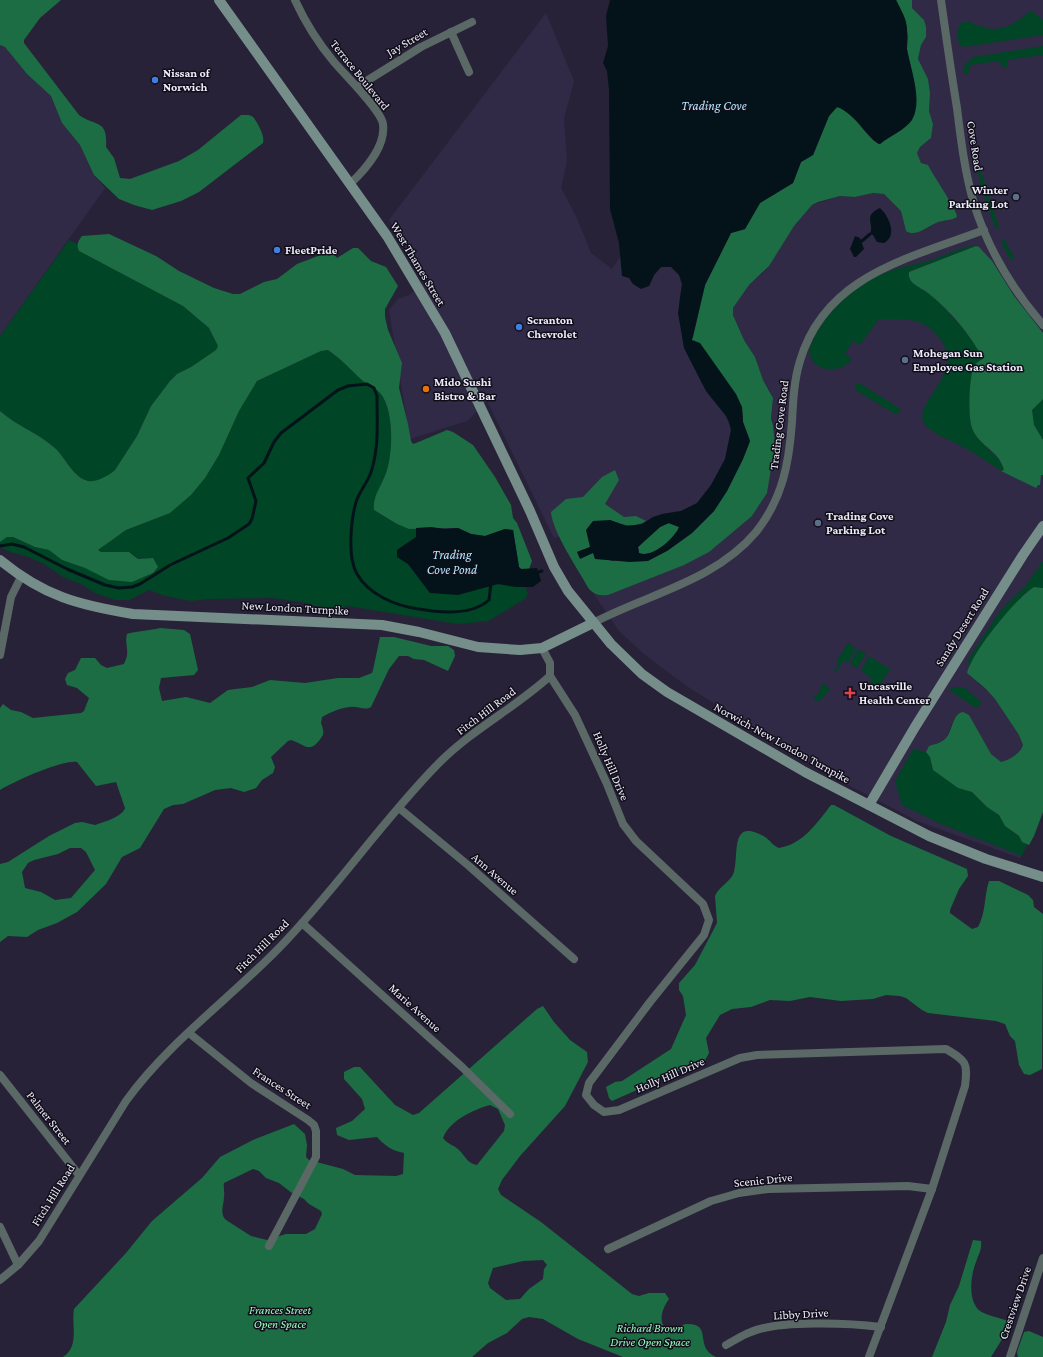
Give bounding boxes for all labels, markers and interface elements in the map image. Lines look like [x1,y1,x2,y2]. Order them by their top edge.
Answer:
street label: Jay Street [383,24,431,60]
street label: Terrace Boulevard [327,37,393,113]
place label: Nissan of Norwich [163,66,211,94]
marker: Nissan of Norwich [150,75,160,85]
water label: Trading Cove [681,98,747,113]
street label: Cove Road [964,120,986,173]
place label: Winter Parking Lot [949,183,1009,211]
marker: Winter Parking Lot [1011,192,1021,202]
street label: West Thames Street [387,220,449,309]
place label: FleetPride [285,243,338,257]
marker: FleetPride [272,245,282,255]
place label: Scranton Chevrolet [527,313,577,341]
marker: Scranton Chevrolet [514,322,524,332]
place label: Mohegan Sun Employee Gas Station [913,346,1023,374]
marker: Mohegan Sun Employee Gas Station [900,355,910,365]
place label: Mido Sushi Bistro & Bar [434,375,496,403]
street label: Trading Cove Road [767,379,792,471]
marker: Mido Sushi Bistro & Bar [421,384,431,394]
place label: Trading Cove Parking Lot [826,509,894,537]
marker: Trading Cove Parking Lot [813,518,823,528]
water label: Trading Cove Pond [427,547,478,577]
street label: Sandy Desert Road [932,585,992,669]
street label: New London Turnpike [241,598,349,618]
place label: Uncasville Health Center [859,679,930,707]
street label: Fitch Hill Road [454,684,519,738]
marker: Uncasville Health Center [844,687,856,699]
street label: Norwich-New London Turnpike [712,700,852,786]
street label: Holly Hill Drive [590,729,632,803]
street label: Ann Avenue [469,850,521,898]
street label: Fitch Hill Road [232,916,292,976]
street label: Marie Avenue [386,981,444,1035]
street label: Holly Hill Drive [633,1054,707,1096]
street label: Frances Street [250,1064,315,1113]
street label: Palmer Street [24,1088,75,1148]
street label: Fitch Hill Road [28,1161,78,1229]
street label: Scenic Drive [733,1170,793,1190]
street label: Crestview Drive [996,1265,1034,1341]
park label: Frances Street Open Space [249,1303,311,1331]
street label: Libby Drive [773,1306,829,1322]
park label: Richard Brown Drive Open Space [610,1321,690,1349]

